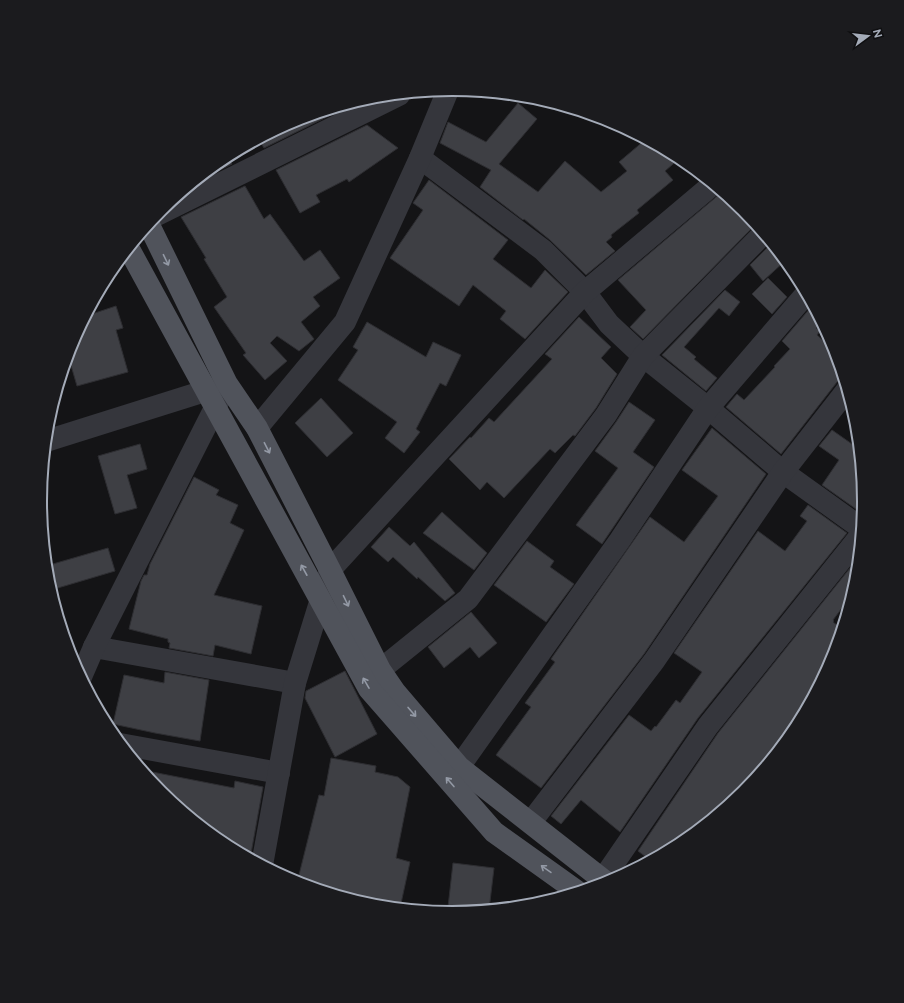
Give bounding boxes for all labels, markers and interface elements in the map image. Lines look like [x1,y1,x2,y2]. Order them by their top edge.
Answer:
north arrow [848,16,888,56]
text: N [870,28,885,39]
one-way arrow [163,253,170,265]
one-way arrow [264,442,271,454]
one-way arrow [299,564,307,576]
one-way arrow [342,595,350,607]
one-way arrow [362,678,370,690]
one-way arrow [407,707,417,717]
one-way arrow [446,777,455,788]
one-way arrow [541,865,552,873]

